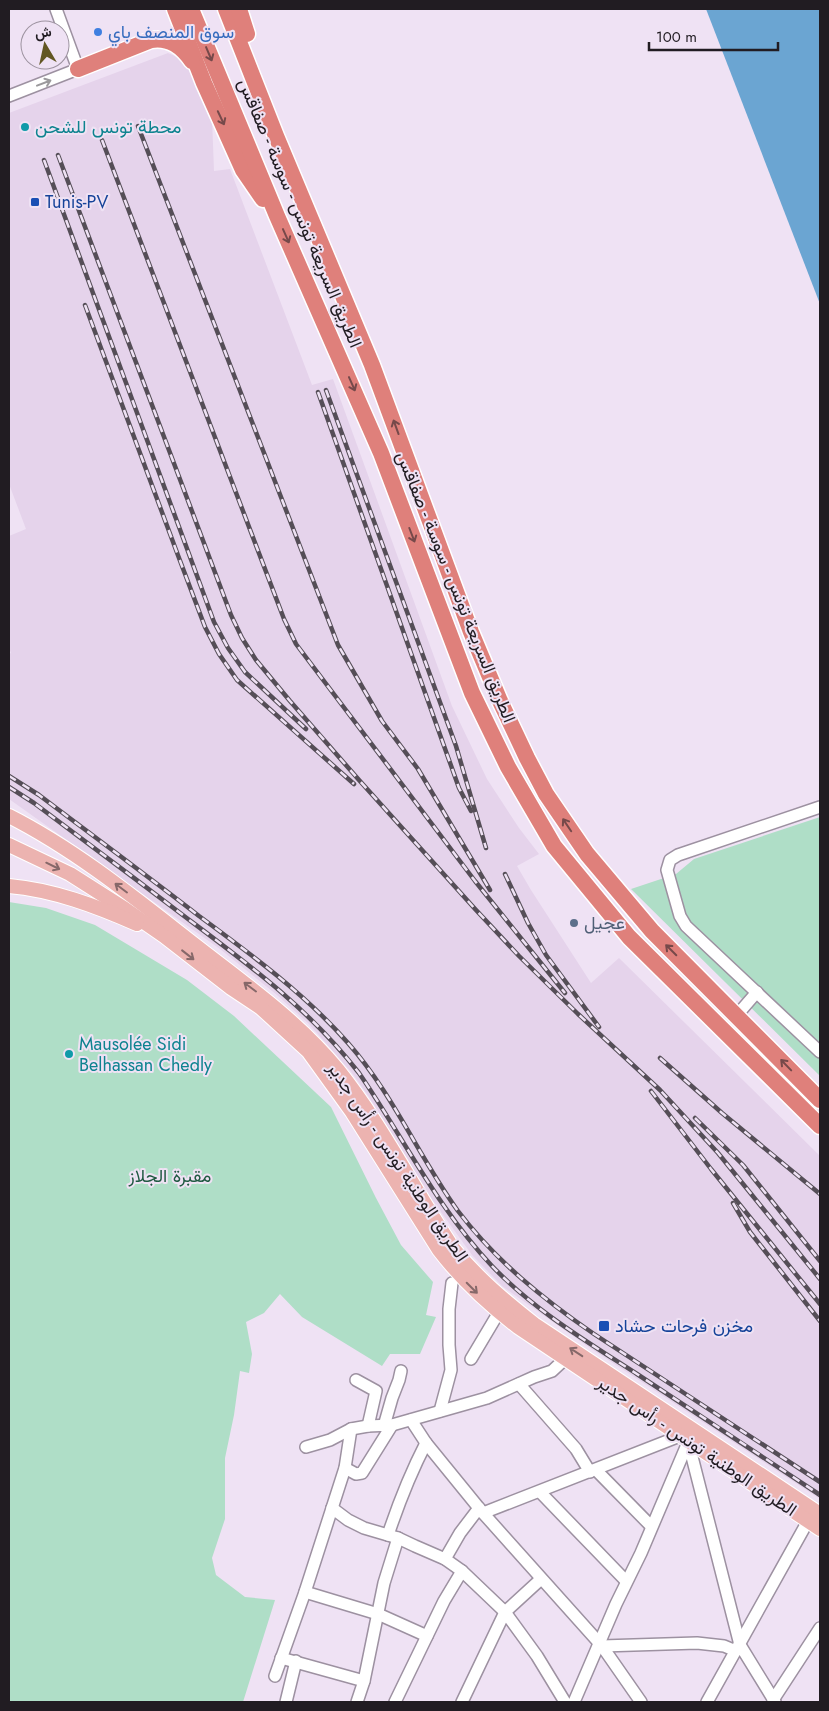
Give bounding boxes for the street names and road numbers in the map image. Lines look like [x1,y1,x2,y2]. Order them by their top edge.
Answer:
street label: الطريق السريعة تونس - سوسة - صفاقس [231,74,369,352]
street label: الطريق السريعة تونس - سوسة - صفاقس [390,447,522,727]
street label: الطريق الوطنية تونس - رأس جدير [321,1056,475,1267]
street label: الطريق الوطنية تونس - رأس جدير [591,1369,802,1523]

